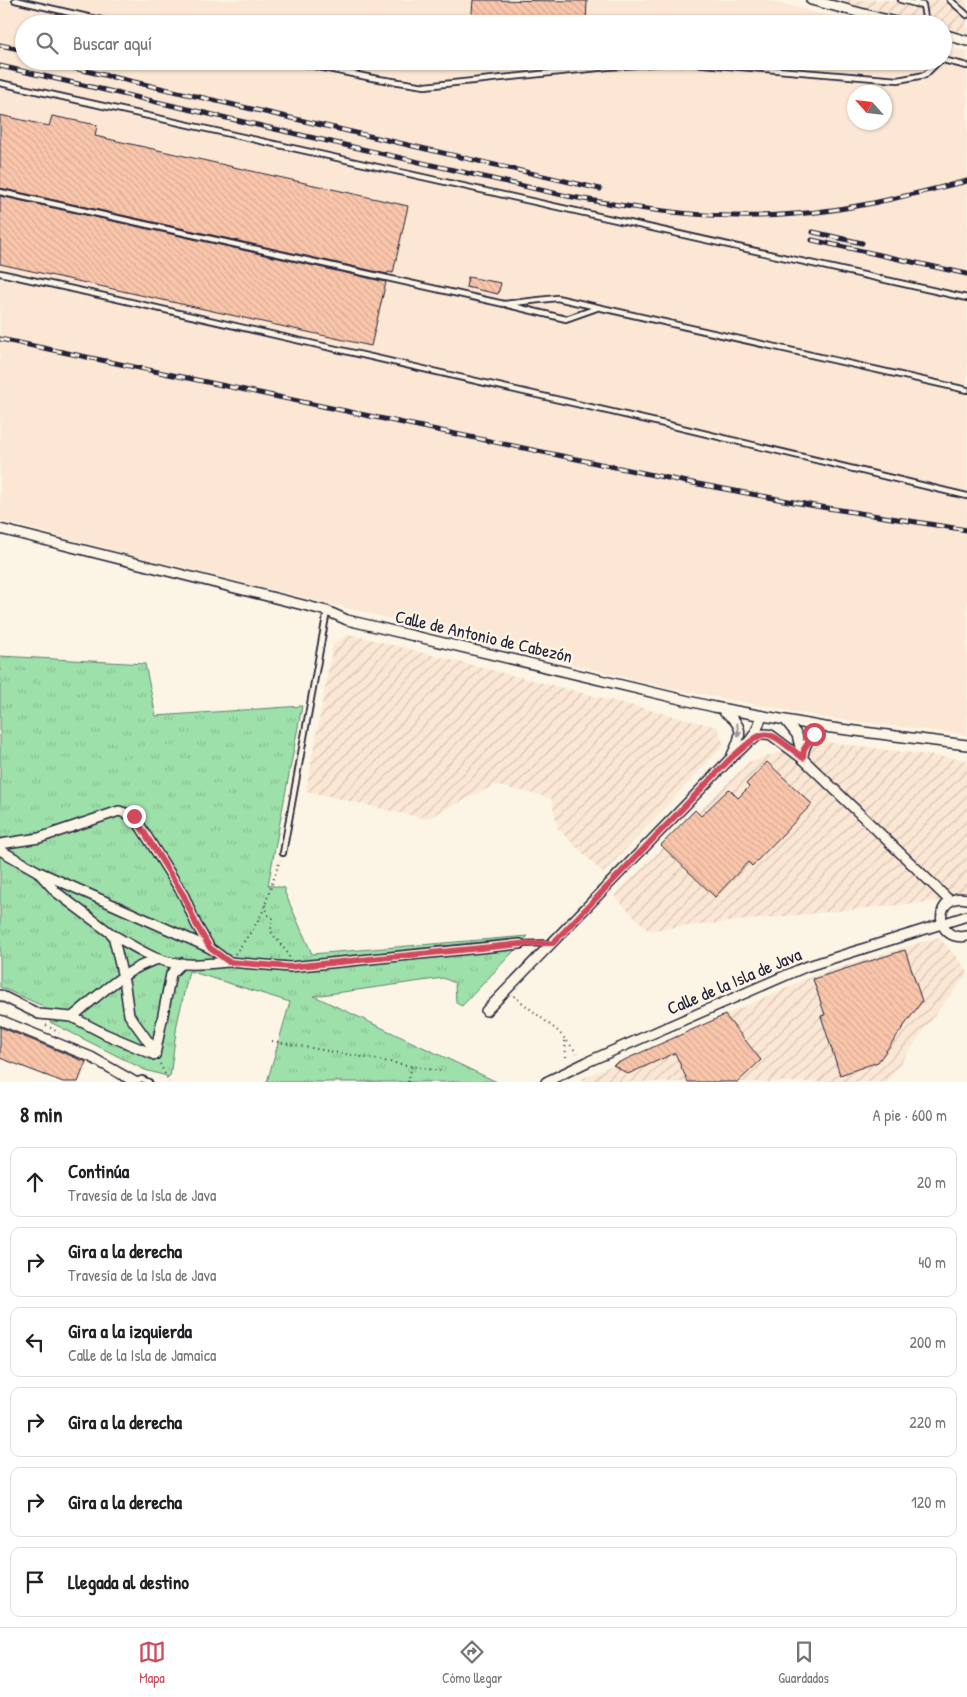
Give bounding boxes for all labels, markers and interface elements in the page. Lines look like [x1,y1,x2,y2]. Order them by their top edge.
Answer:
search box [15,15,952,70]
icon: search [33,29,61,57]
text: Buscar aquí [73,30,152,56]
north arrow [847,85,892,130]
street label: Calle de Antonio de Cabezón [393,603,575,669]
one-way arrow [734,722,742,738]
route start [803,723,826,746]
route end [123,805,146,828]
street label: Calle de la Isla de Java [663,941,805,1021]
text: 8 min [20,1100,62,1129]
text: A pie · 600 m [873,1104,947,1126]
text: Continúa [68,1158,129,1184]
icon: ahead [21,1168,49,1196]
text: 20 m [917,1171,946,1193]
text: Travesía de la Isla de Java [68,1184,216,1206]
text: Gira a la derecha [68,1238,182,1264]
icon: right [21,1248,49,1276]
text: 40 m [918,1251,946,1273]
text: Travesía de la Isla de Java [68,1264,216,1286]
text: Gira a la izquierda [68,1318,192,1344]
icon: left [21,1328,49,1356]
text: 200 m [910,1331,946,1353]
text: Calle de la Isla de Jamaica [68,1344,216,1366]
icon: right [21,1408,49,1436]
text: Gira a la derecha [68,1409,182,1435]
text: 220 m [909,1411,946,1433]
icon: right [21,1488,49,1516]
text: Gira a la derecha [68,1489,182,1515]
text: 120 m [911,1491,946,1513]
icon: arrive [21,1568,49,1596]
text: Llegada al destino [68,1569,189,1595]
tab: Mapa [138,1638,166,1687]
tab: Cómo llegar [442,1638,502,1687]
tab: Guardados [778,1638,829,1687]

